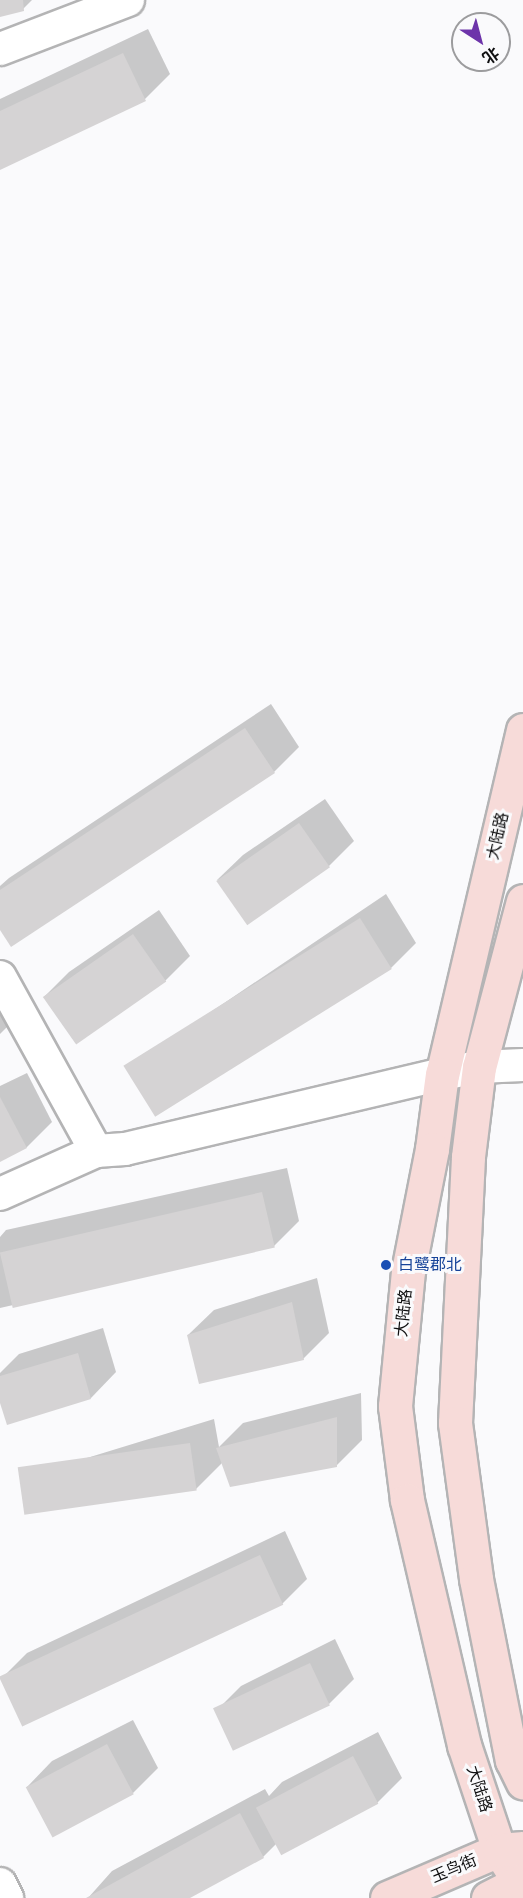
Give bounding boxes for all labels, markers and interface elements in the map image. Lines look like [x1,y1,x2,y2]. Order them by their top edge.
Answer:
north arrow [451,12,511,72]
text: 北 [479,43,503,68]
street label: 大陆路 [483,810,513,862]
place label: 白鹭郡北 [398,1255,462,1275]
marker: 白鹭郡北 [379,1258,393,1272]
street label: 大陆路 [392,1288,416,1338]
street label: 大陆路 [462,1763,496,1815]
street label: 玉鸟街 [428,1851,480,1887]

